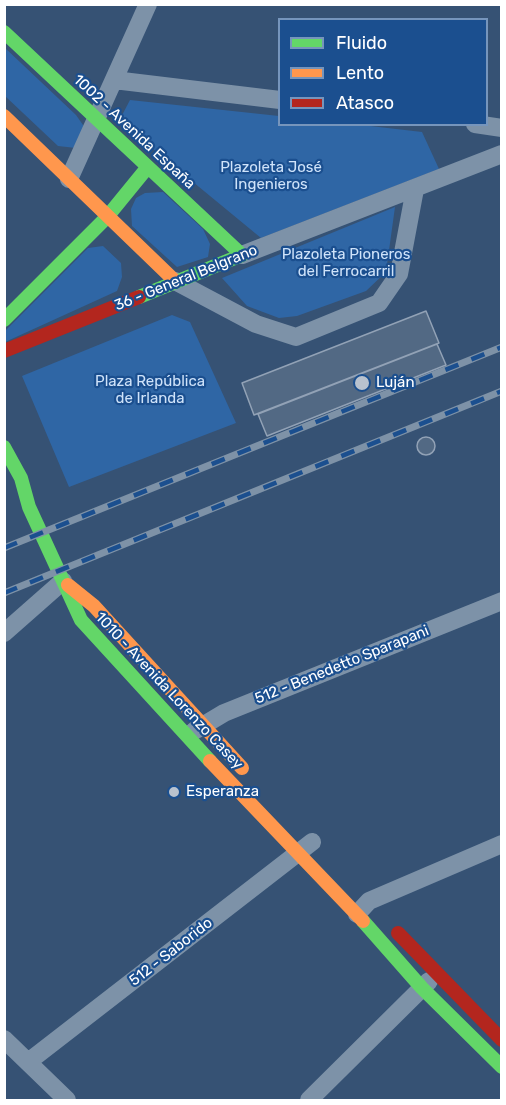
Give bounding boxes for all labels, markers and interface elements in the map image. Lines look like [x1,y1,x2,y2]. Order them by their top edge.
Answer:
legend [278,18,488,126]
text: Fluido [336,32,387,54]
text: Lento [336,62,384,84]
street label: 1002 - Avenida España [69,71,199,193]
text: Atasco [336,92,394,114]
park label: Plazoleta José Ingenieros [220,159,322,194]
street label: 36 - General Belgrano [112,241,260,315]
park label: Plazoleta Pioneros del Ferrocarril [282,246,410,281]
park label: Plaza República de Irlanda [95,373,205,408]
marker: Luján [353,374,371,392]
place label: Luján [376,374,414,392]
street label: 1010 - Avenida Lorenzo Casey [91,609,247,773]
street label: 512 - Benedetto Sparapani [252,622,432,708]
place label: Esperanza [186,783,259,801]
marker: Esperanza [167,785,181,799]
street label: 512 - Saborido [126,914,216,990]

